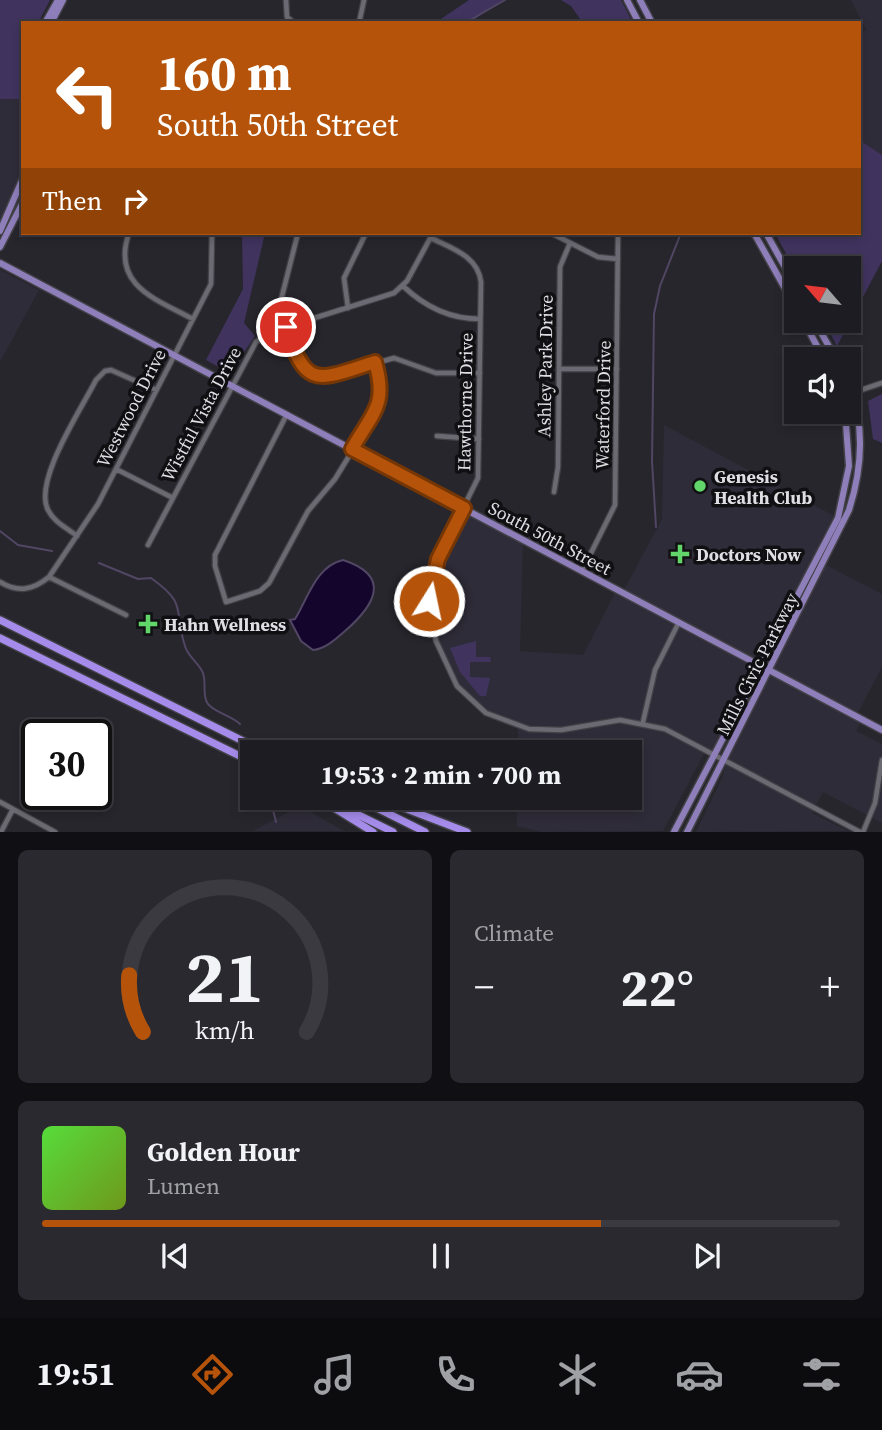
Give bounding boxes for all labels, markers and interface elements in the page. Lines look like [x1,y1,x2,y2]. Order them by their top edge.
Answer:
text: 160 m [157,39,292,106]
icon: left [42,49,133,140]
text: South 50th Street [157,103,398,147]
icon: right [116,182,154,220]
text: Then [42,183,102,219]
north arrow [784,256,861,332]
map controls [784,256,861,424]
street label: Ashley Park Drive [531,294,559,438]
pin [256,297,316,357]
icon: arrive [267,308,305,346]
street label: Hawthorne Drive [451,333,479,471]
street label: Waterford Drive [589,340,617,470]
street label: Wistful Vista Drive [155,342,247,486]
street label: Westwood Drive [90,344,172,472]
button: sound [784,347,861,424]
place label: Genesis Health Club [714,464,812,510]
marker: Genesis Health Club [692,478,708,494]
street label: South 50th Street [484,495,616,581]
place label: Doctors Now [696,542,802,567]
marker: Doctors Now [670,544,690,564]
position arrow [392,564,466,638]
street label: Mills Civic Parkway [710,588,804,740]
place label: Hahn Wellness [164,612,286,637]
marker: Hahn Wellness [138,614,158,634]
speed limit sign: 30 [21,719,112,810]
text: 19:53 · 2 min · 700 m [321,757,561,793]
text: Climate [474,917,554,949]
text: 21 [186,928,264,1027]
text: 22° [620,952,694,1023]
text: − [474,961,494,1013]
text: + [820,961,840,1013]
text: km/h [195,1013,255,1047]
text: Golden Hour [147,1134,300,1170]
text: Lumen [147,1170,220,1202]
icon: previous [156,1237,194,1275]
icon: pause [422,1237,460,1275]
icon: next [688,1237,726,1275]
icon: directions [188,1350,237,1399]
icon: music [310,1350,359,1399]
icon: phone [431,1350,480,1399]
icon: climate [553,1350,602,1399]
icon: car [675,1350,724,1399]
icon: filters [797,1350,846,1399]
text: 19:51 [36,1352,115,1396]

